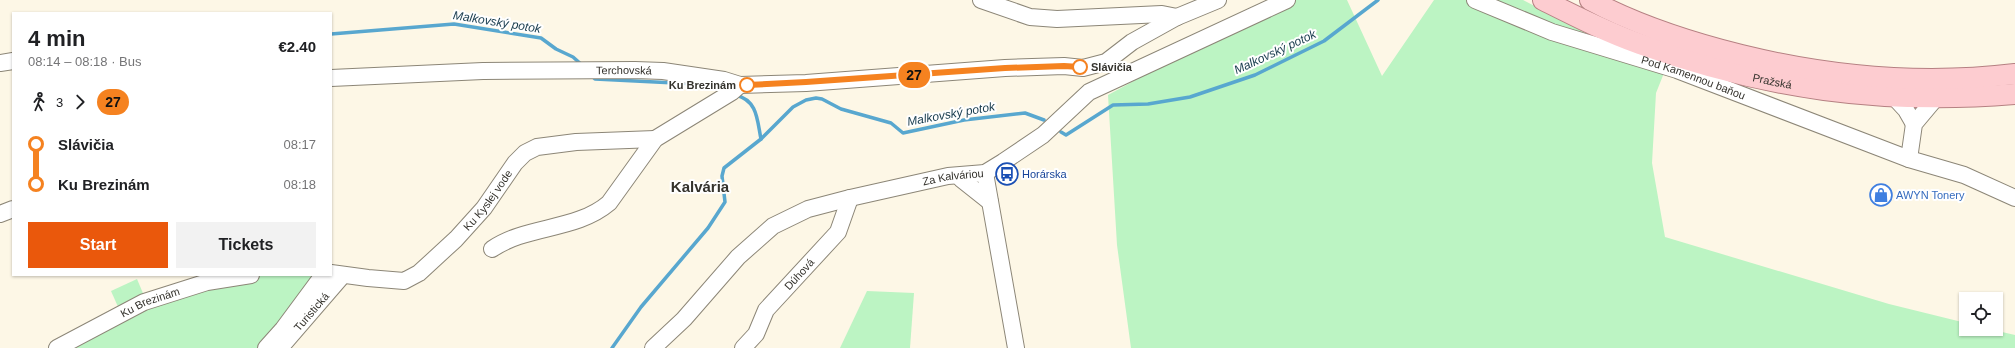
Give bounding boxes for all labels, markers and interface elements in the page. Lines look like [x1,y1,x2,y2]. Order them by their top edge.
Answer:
water label: Malkovský potok [452,8,543,36]
text: 4 min [28,26,85,51]
water label: Malkovský potok [1232,26,1319,77]
text: €2.40 [278,38,316,55]
text: 08:14 – 08:18 · Bus [28,54,141,69]
street label: Pod Kamennou baňou [1640,54,1747,102]
marker: Slávičia [1072,59,1088,75]
place label: Slávičia [1091,61,1133,73]
line badge: 27 [896,62,932,88]
street label: Terchovská [596,64,653,77]
text: 27 [906,67,922,83]
street label: Pražská [1751,71,1794,91]
marker: Ku Brezinám [739,77,755,93]
place label: Ku Brezinám [669,79,736,91]
icon: walk [28,91,50,113]
icon: forward [69,91,91,113]
text: 27 [105,94,121,110]
text: 3 [56,95,63,110]
water label: Malkovský potok [906,99,997,129]
text: Slávičia [58,136,114,153]
text: 08:17 [283,137,316,152]
bus stop icon: Horárska [994,161,1020,187]
street label: Za Kalváriou [921,167,984,188]
street label: Ku Kyslej vode [461,168,514,233]
place label: Horárska [1022,168,1068,180]
text: Ku Brezinám [58,176,150,193]
text: 08:18 [283,177,316,192]
district label: Kalvária [671,178,730,195]
shop icon: AWYN Tonery [1868,182,1894,208]
place label: AWYN Tonery [1896,189,1965,201]
button: Start [28,222,168,268]
button: Tickets [176,222,316,268]
street label: Dúhová [782,255,817,292]
street label: Ku Brezinám [118,285,181,319]
street label: Turistická [292,289,332,333]
map controls [1959,292,2003,336]
button: locate [1959,292,2003,336]

